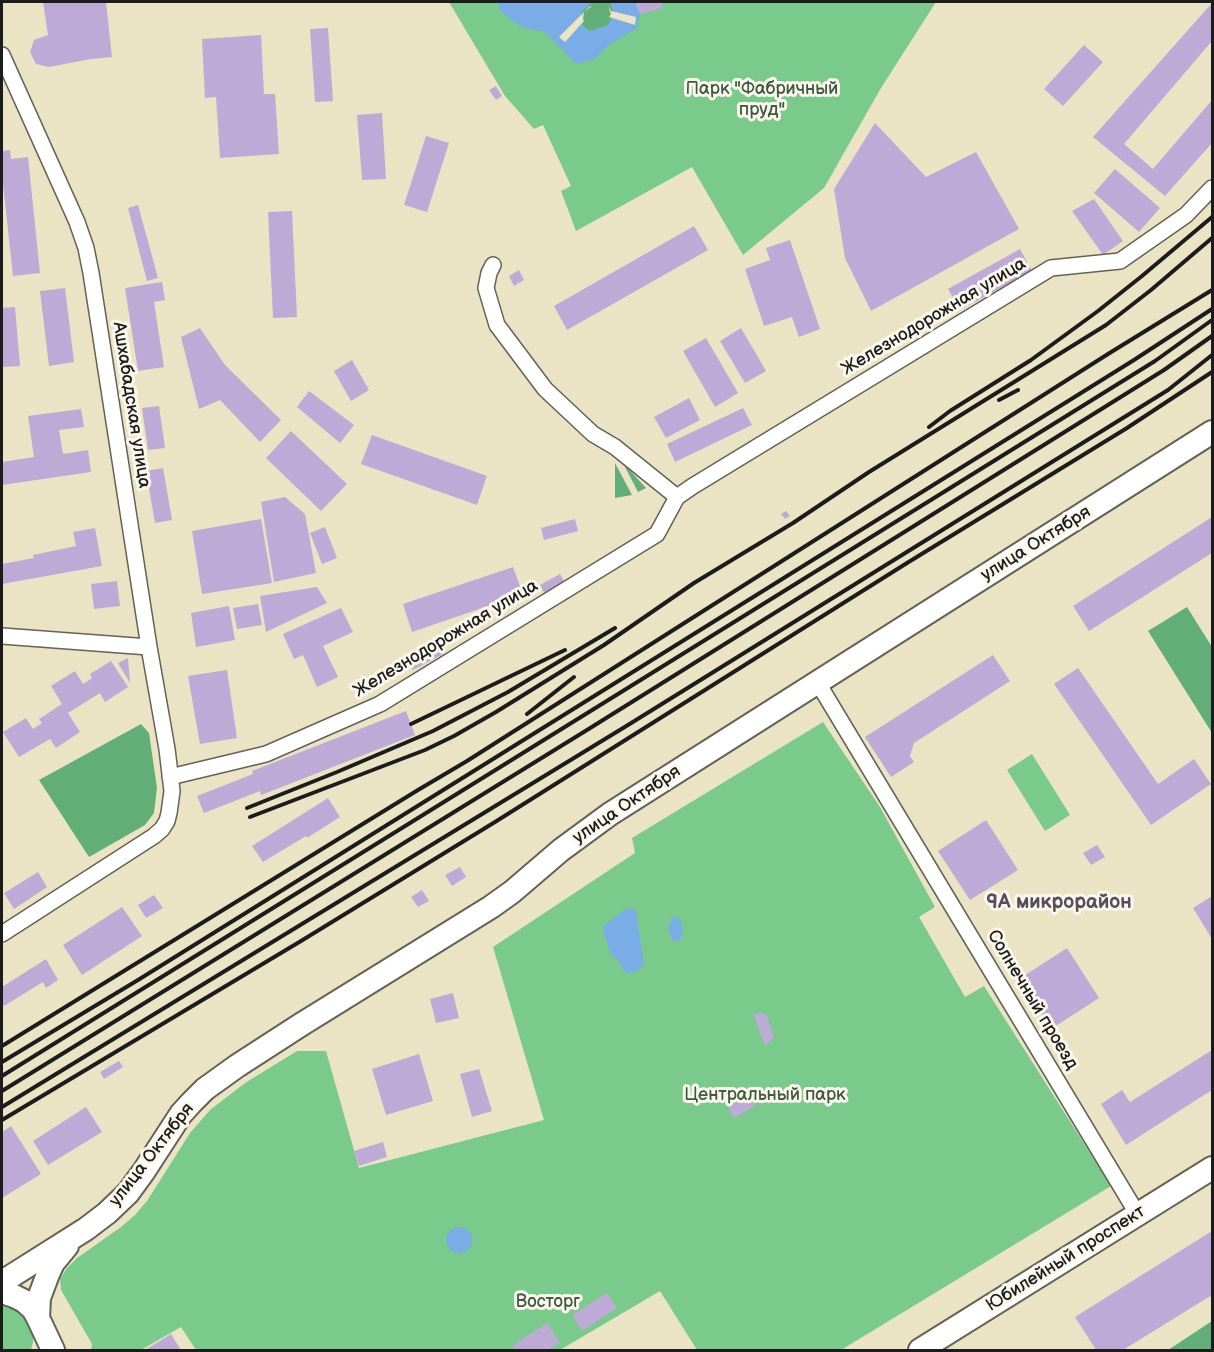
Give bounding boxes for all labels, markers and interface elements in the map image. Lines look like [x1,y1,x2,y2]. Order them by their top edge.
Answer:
park label: Парк "Фабричный пруд" [686,78,838,121]
street label: Железнодорожная улица [838,253,1030,381]
street label: Ашхабадская улица [107,320,155,490]
street label: улица Октября [977,502,1095,586]
street label: Железнодорожная улица [350,575,542,703]
street label: улица Октября [569,761,685,849]
district label: 9А микрорайон [986,891,1132,915]
street label: Солнечный проезд [982,926,1082,1074]
park label: Центральный парк [684,1084,846,1106]
street label: улица Октября [105,1099,199,1211]
street label: Юбилейный проспект [982,1201,1150,1317]
park label: Восторг [516,1291,580,1313]

